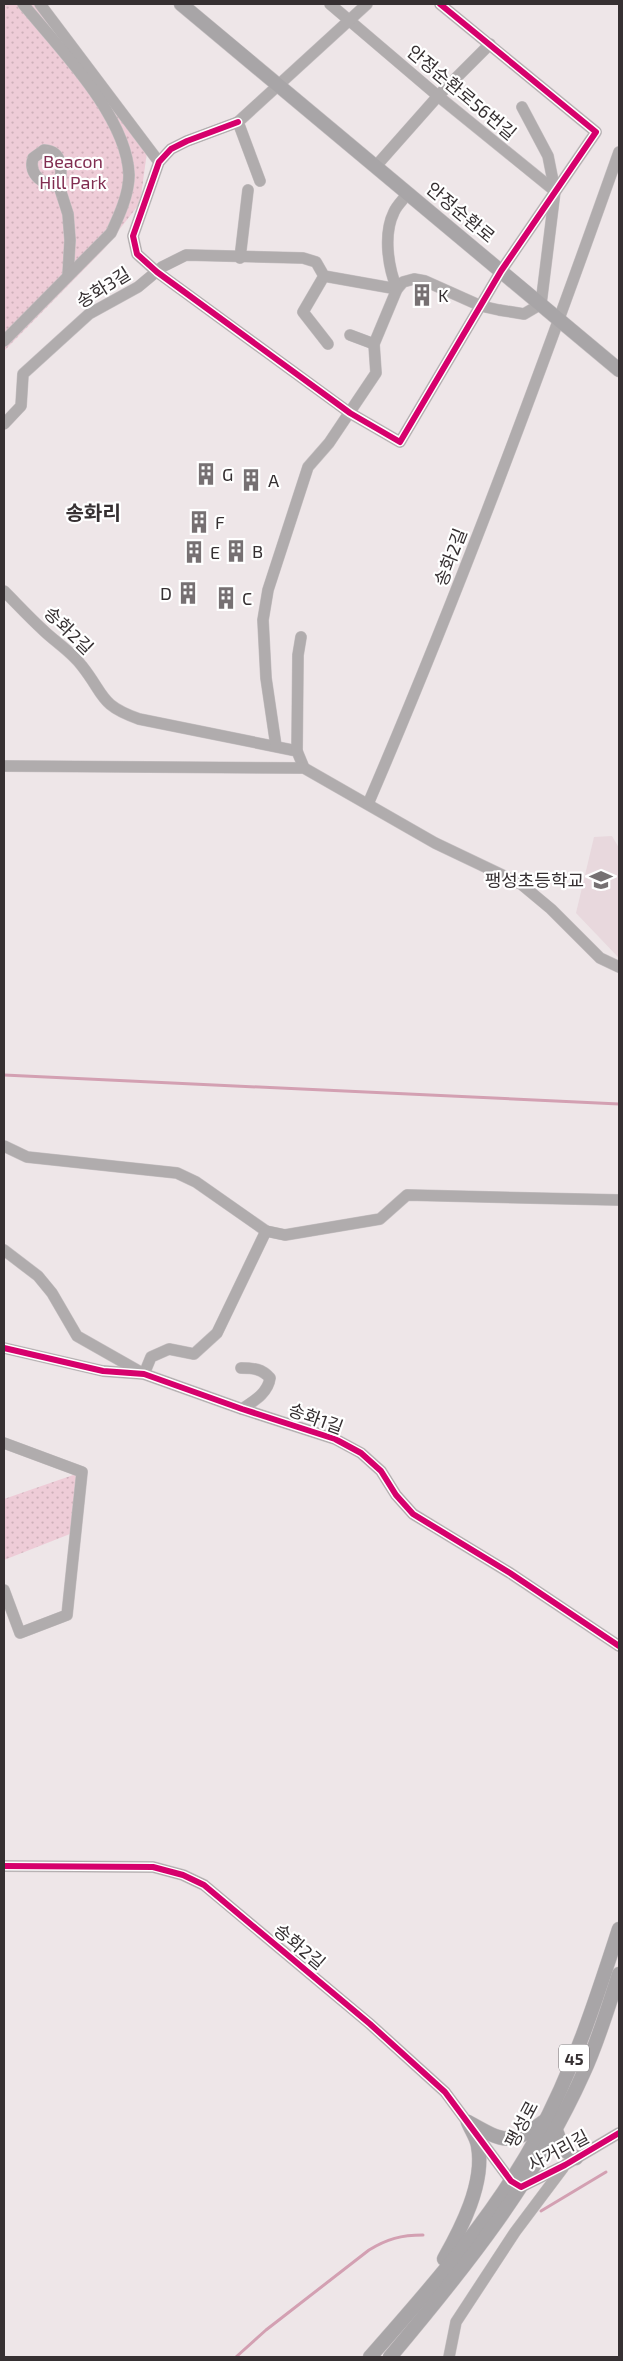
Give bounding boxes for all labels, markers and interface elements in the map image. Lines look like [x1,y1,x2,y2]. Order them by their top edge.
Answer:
street label: 안정순환로56번길 [403,40,521,144]
park label: Beacon Hill Park [39,150,107,193]
street label: 안정순환로 [422,177,500,247]
street label: 송화3길 [72,262,134,312]
building icon: K [409,282,435,308]
place label: K [438,284,449,306]
building icon: G [193,461,219,487]
place label: G [222,463,233,485]
building icon: A [238,467,264,493]
place label: A [268,469,280,491]
district label: 송화리 [65,500,121,524]
building icon: F [186,509,212,535]
place label: F [215,511,225,533]
street label: 송화2길 [429,525,471,589]
building icon: B [223,538,249,564]
building icon: E [181,539,207,565]
place label: B [252,540,263,562]
place label: E [210,541,220,563]
building icon: D [175,580,201,606]
place label: D [160,582,172,604]
building icon: C [213,585,239,611]
place label: C [242,587,252,609]
street label: 송화2길 [40,601,98,659]
school or university icon: 팽성초등학교 [588,867,614,893]
place label: 팽성초등학교 [485,869,584,891]
street label: 송화1길 [286,1398,346,1438]
street label: 송화2길 [270,1918,330,1974]
road number: 45 [559,2045,589,2072]
street label: 팽성로 [500,2097,542,2151]
street label: 사거리길 [524,2125,592,2175]

